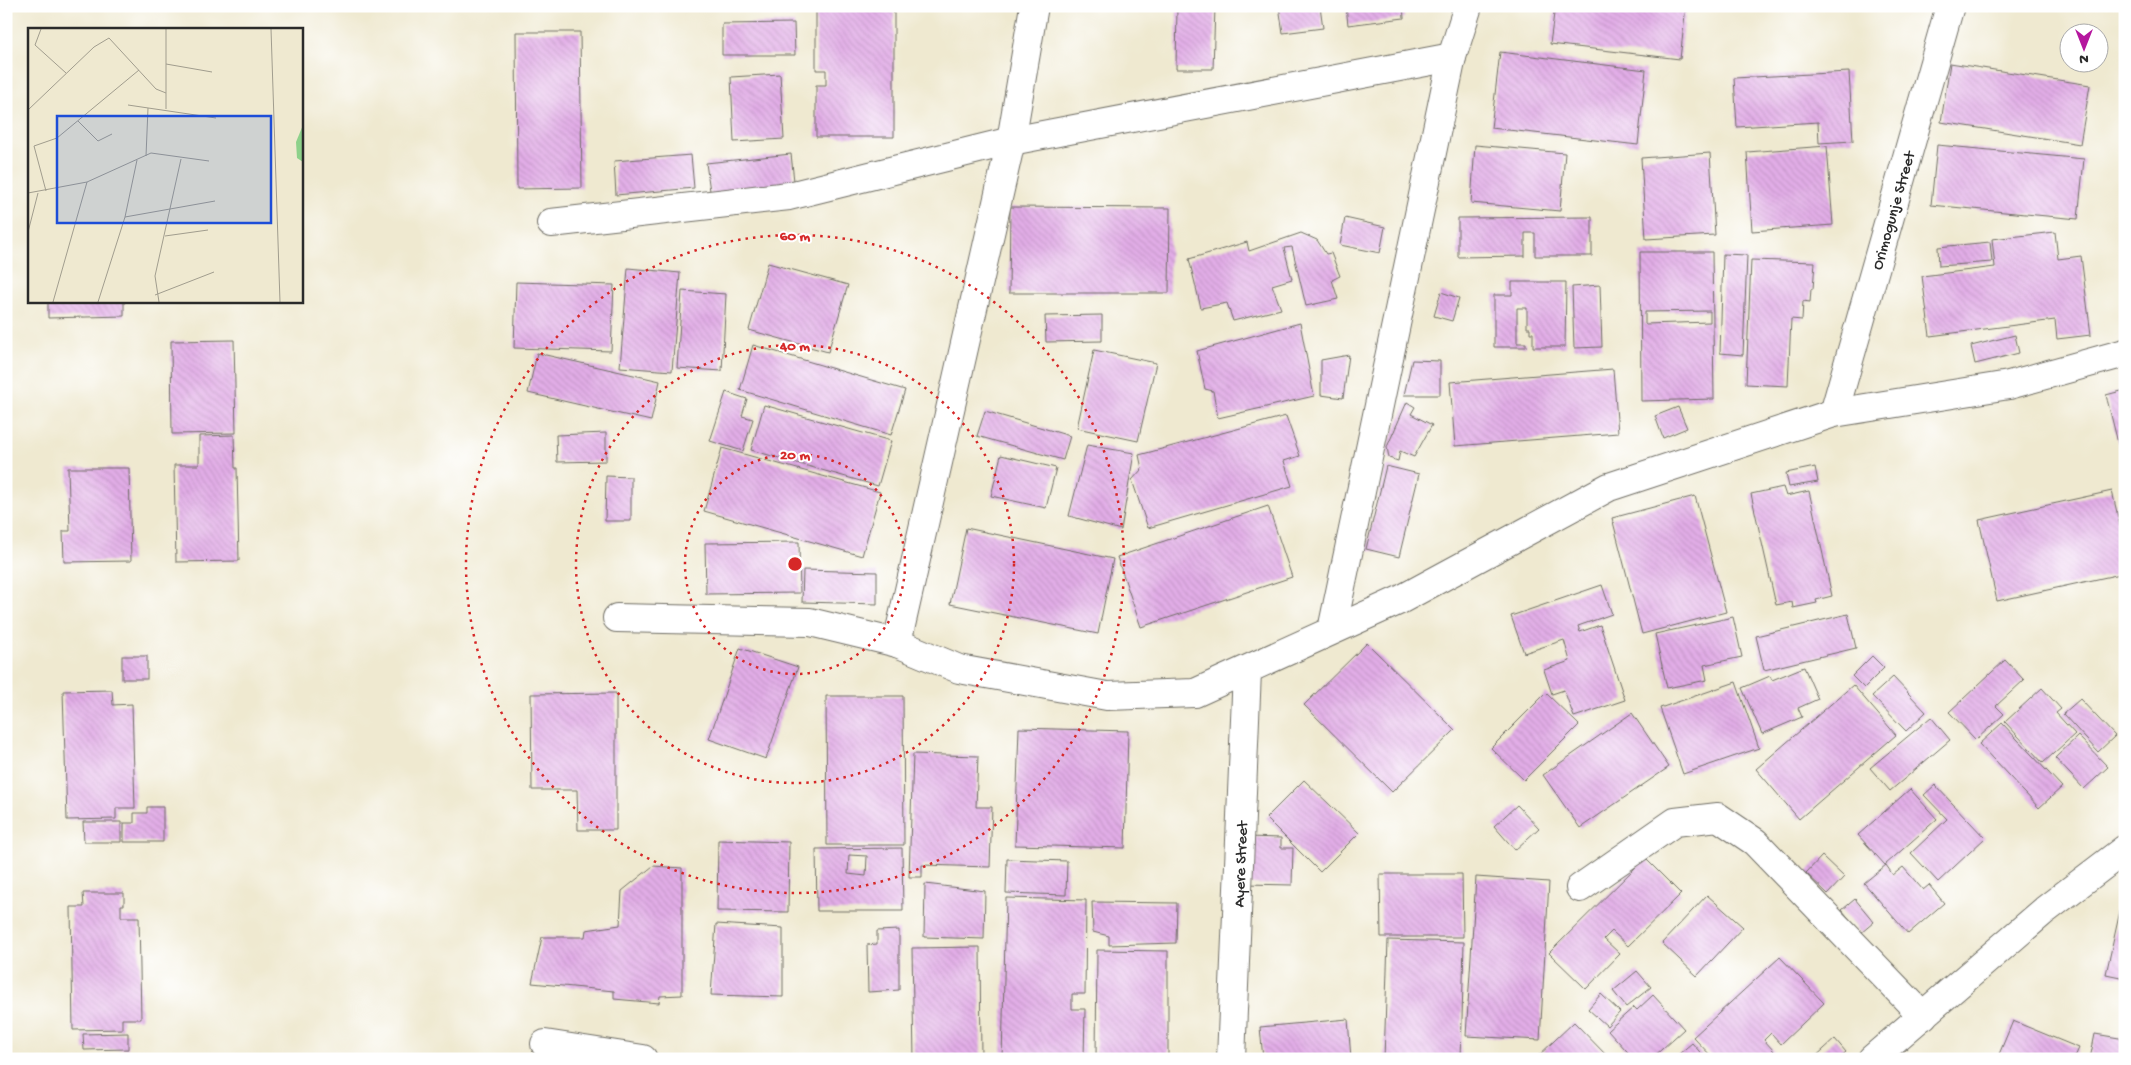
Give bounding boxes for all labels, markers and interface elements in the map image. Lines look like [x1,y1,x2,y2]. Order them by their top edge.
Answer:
north arrow [2058,22,2108,72]
inset map [28,28,302,302]
text: N [2079,50,2089,67]
street label: Orimogunje Street [1869,148,1921,272]
text: 60 m [780,228,811,246]
text: 40 m [779,338,810,356]
text: 20 m [780,447,810,465]
centre of rings [786,555,804,573]
street label: Ayere Street [1231,819,1254,908]

